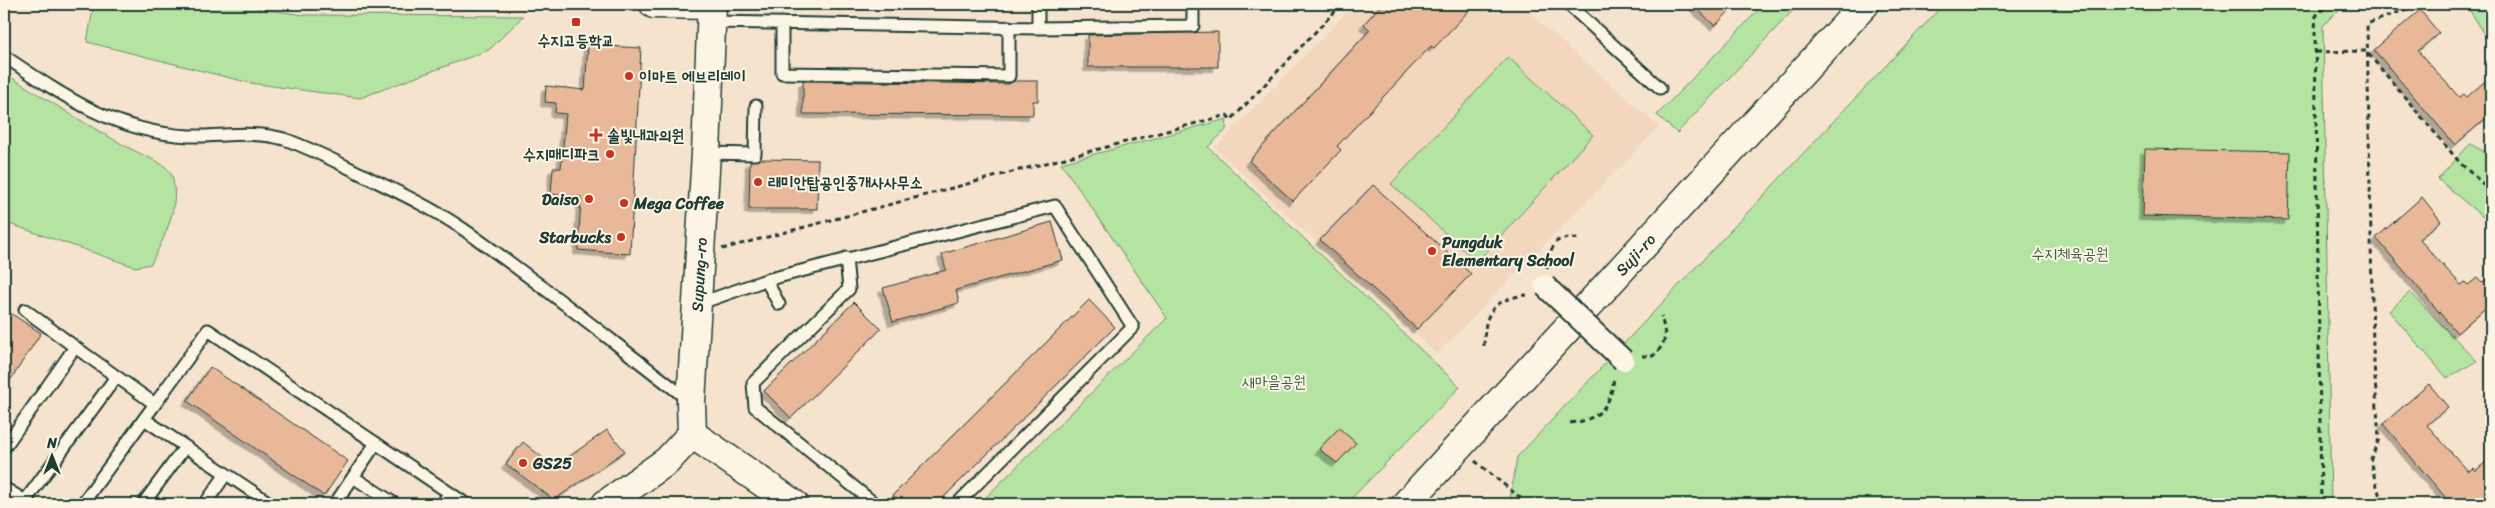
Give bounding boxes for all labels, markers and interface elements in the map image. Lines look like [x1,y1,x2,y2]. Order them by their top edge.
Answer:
marker: 수지고등학교 [570,16,582,28]
place label: 수지고등학교 [537,26,615,55]
place label: 이마트 에브리데이 [639,62,746,91]
marker: 이마트 에브리데이 [623,70,635,82]
place label: 솔빛내과의원 [607,121,684,150]
marker: 솔빛내과의원 [589,128,603,142]
place label: 수지매디파크 [523,140,600,169]
marker: 수지매디파크 [604,148,616,160]
place label: 래미안탑공인중개사사무소 [768,168,923,197]
marker: 래미안탑공인중개사사무소 [752,176,764,188]
place label: Daiso [542,185,579,214]
place label: Mega Coffee [633,189,725,218]
marker: Daiso [583,193,595,205]
marker: Mega Coffee [618,197,630,209]
place label: Starbucks [538,223,611,252]
street label: Suji-ro [1608,226,1663,283]
place label: Pungduk Elementary School [1442,228,1575,275]
marker: Starbucks [615,231,627,243]
street label: Supung-ro [682,237,715,313]
park label: 수지체육공원 [2031,239,2109,268]
marker: Pungduk Elementary School [1426,245,1438,257]
park label: 새마을공원 [1242,367,1306,396]
north arrow [28,430,78,480]
text: N [46,431,57,456]
place label: GS25 [532,449,572,478]
marker: GS25 [517,457,529,469]

